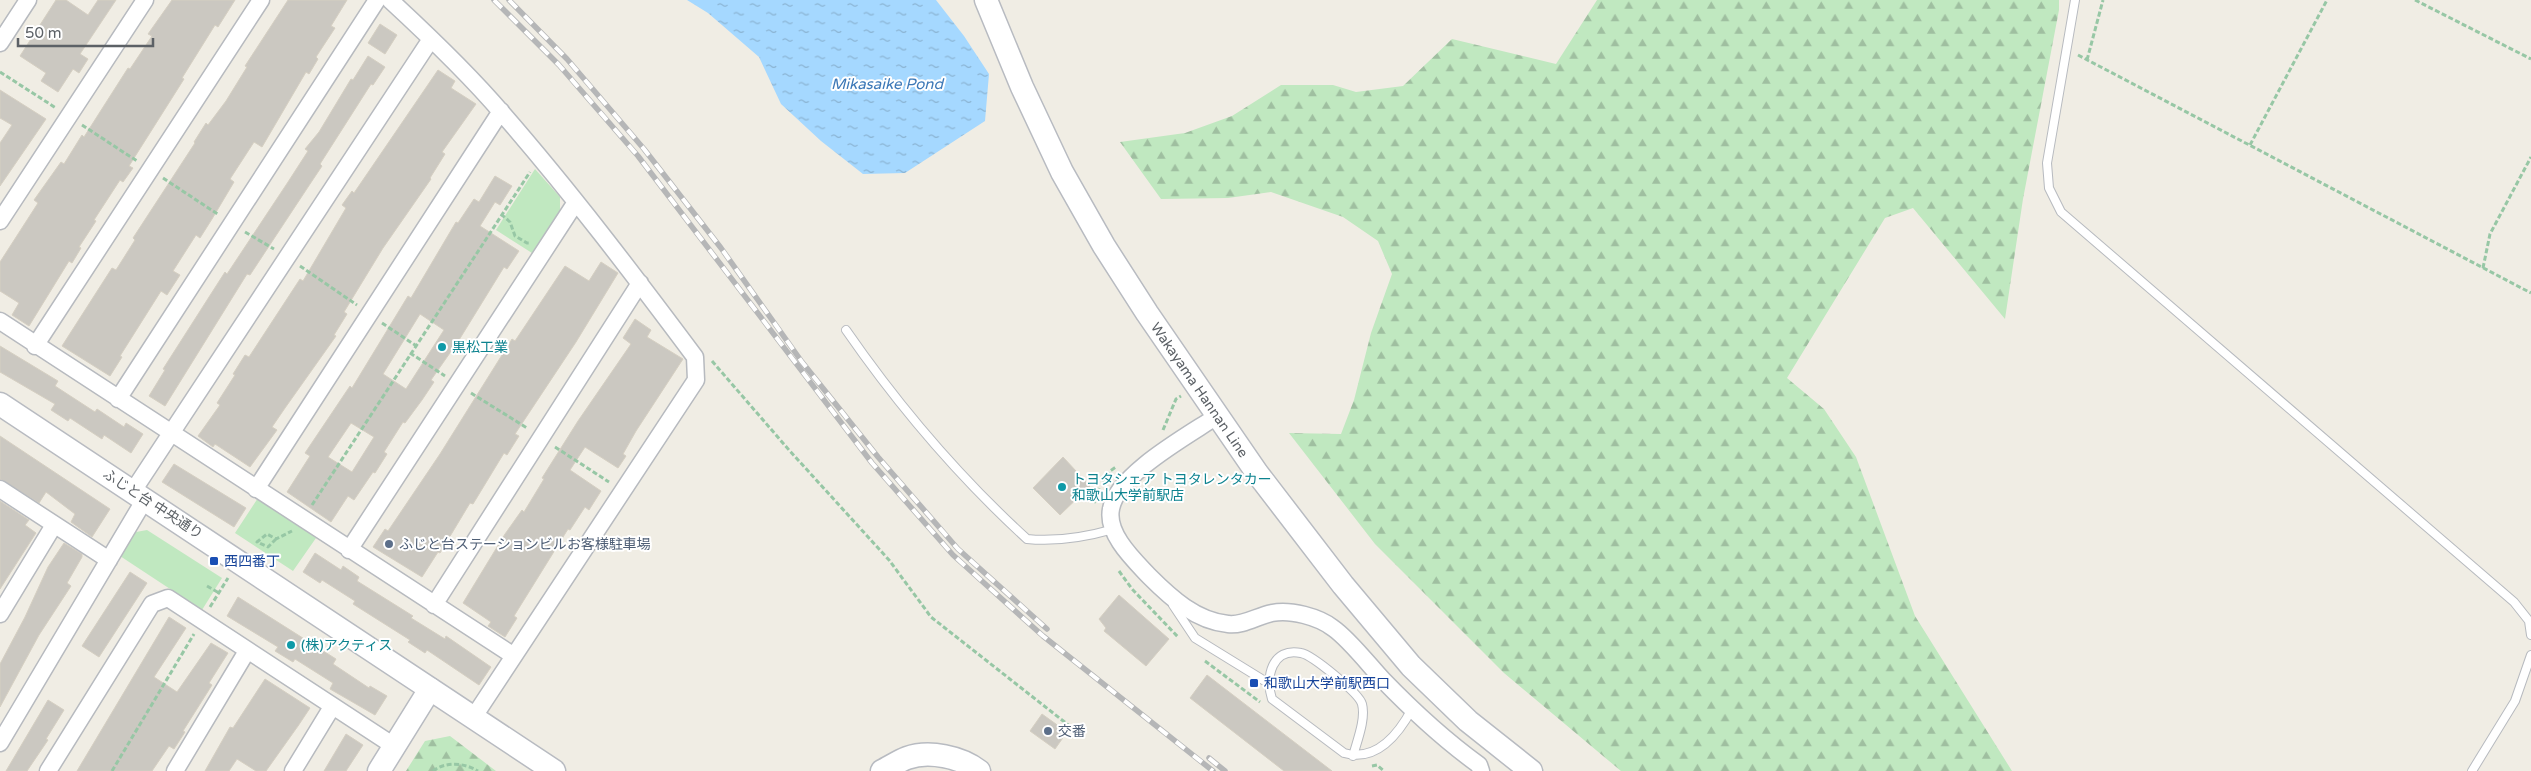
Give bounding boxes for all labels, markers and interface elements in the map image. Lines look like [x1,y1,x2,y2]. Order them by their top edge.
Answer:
scale bar [18,15,152,47]
text: 50 m [25,24,62,42]
water label: Mikasaike Pond [831,75,944,93]
street label: Wakayama Hannan Line [1147,319,1252,461]
place label: 黒松工業 [452,339,508,356]
marker: 黒松工業 [436,341,448,353]
street label: ふじと台 中央通り [100,465,206,543]
place label: トヨタシェア トヨタレンタカー 和歌山大学前駅店 [1072,471,1272,504]
marker: トヨタシェア トヨタレンタカー 和歌山大学前駅店 [1056,481,1068,493]
place label: ふじと台ステーションビルお客様駐車場 [399,536,651,553]
marker: ふじと台ステーションビルお客様駐車場 [383,538,395,550]
place label: 西四番丁 [224,553,280,570]
marker: 西四番丁 [208,555,220,567]
place label: (株)アクティス [301,637,392,654]
marker: (株)アクティス [285,639,297,651]
place label: 和歌山大学前駅西口 [1264,675,1390,692]
marker: 和歌山大学前駅西口 [1248,677,1260,689]
place label: 交番 [1058,723,1086,740]
marker: 交番 [1042,725,1054,737]

